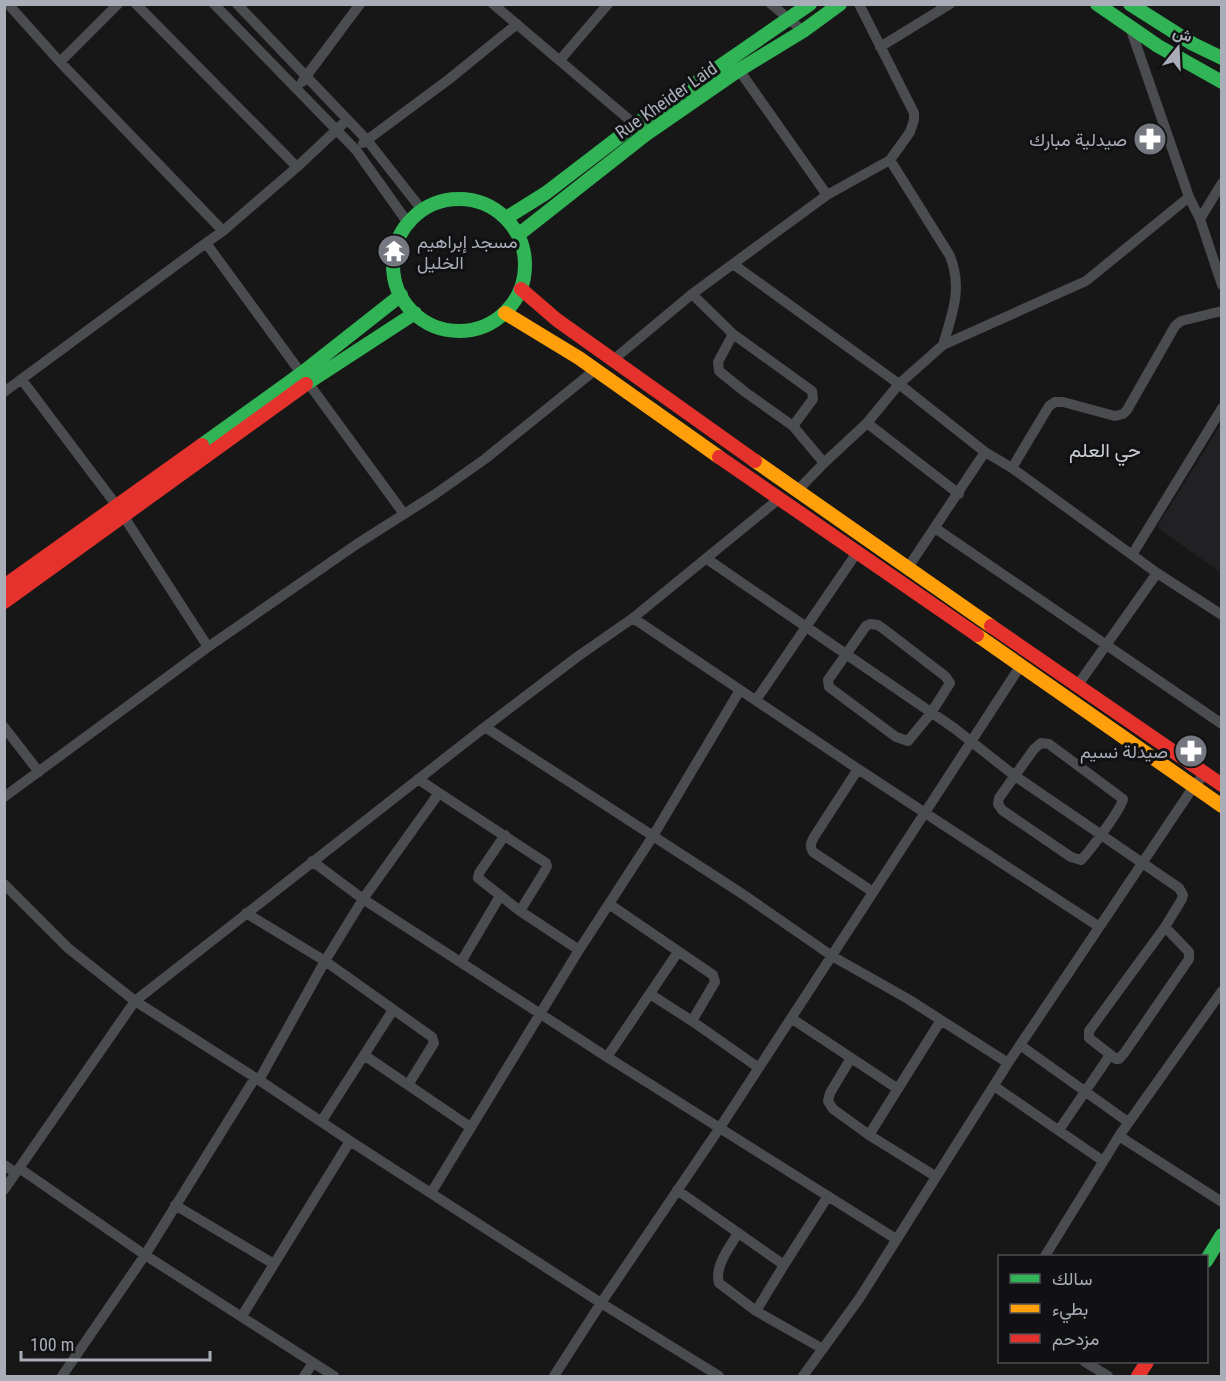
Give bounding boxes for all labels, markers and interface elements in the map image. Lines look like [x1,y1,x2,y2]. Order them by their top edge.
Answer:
north arrow [1148,18,1208,78]
text: ش [1170,22,1195,46]
street label: Rue Kheider Laid [611,57,721,143]
pharmacy icon: صيدلية مبارك [1132,121,1168,157]
place label: صيدلية مبارك [1029,129,1127,151]
place label: مسجد إبراهيم الخليل [417,231,518,274]
temple icon: مسجد إبراهيم الخليل [376,233,412,269]
district label: حي العلم [1069,438,1141,467]
pharmacy icon: صيدلة نسيم [1173,733,1209,769]
place label: صيدلة نسيم [1080,741,1168,764]
legend [998,1255,1208,1363]
text: سالك [1052,1268,1092,1289]
text: بطيء [1052,1298,1088,1324]
scale bar [21,1324,210,1362]
text: مزدحم [1052,1328,1099,1351]
text: 100 m [30,1334,74,1355]

